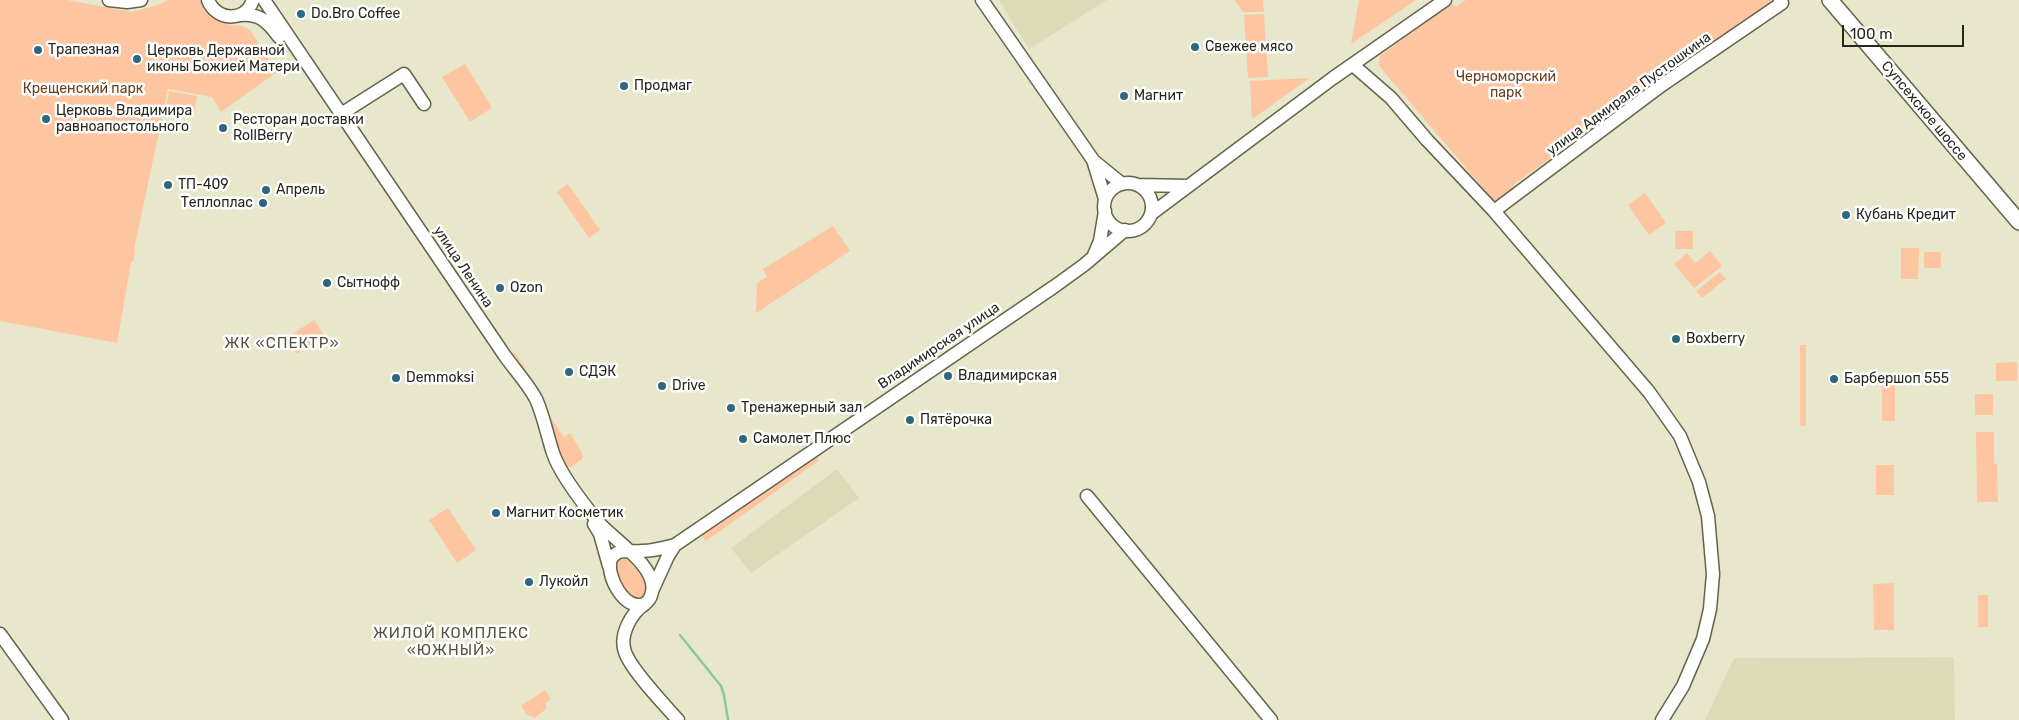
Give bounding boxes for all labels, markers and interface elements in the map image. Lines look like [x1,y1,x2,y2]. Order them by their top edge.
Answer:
place label: Do.Bro Coffee [311,6,400,22]
marker: Do.Bro Coffee [295,8,307,20]
scale bar [1844,15,1966,47]
text: 100 m [1850,25,1892,43]
street label: улица Адмирала Пустошкина [1544,29,1714,159]
place label: Свежее мясо [1205,39,1293,55]
marker: Свежее мясо [1189,41,1201,53]
place label: Трапезная [48,42,119,58]
place label: Церковь Державной иконы Божией Матери [147,43,300,75]
marker: Трапезная [32,44,44,56]
marker: Церковь Державной иконы Божией Матери [131,53,143,65]
street label: Супсехское шоссе [1877,58,1971,164]
park label: Черноморский парк [1456,69,1556,102]
place label: Продмаг [634,78,692,94]
marker: Продмаг [618,80,630,92]
park label: Крещенский парк [23,81,143,97]
place label: Магнит [1134,88,1183,104]
marker: Магнит [1118,90,1130,102]
place label: Церковь Владимира равноапостольного [56,103,192,136]
place label: Ресторан доставки RollBerry [233,112,364,144]
marker: Церковь Владимира равноапостольного [40,113,52,125]
marker: Ресторан доставки RollBerry [217,122,229,134]
place label: ТП-409 [178,177,229,193]
marker: ТП-409 [162,179,174,191]
place label: Апрель [276,182,325,198]
marker: Апрель [260,184,272,196]
place label: Теплоплас [181,195,253,211]
marker: Теплоплас [257,197,269,209]
place label: Кубань Кредит [1856,207,1956,223]
marker: Кубань Кредит [1840,209,1852,221]
street label: улица Ленина [430,223,496,311]
place label: Сытнофф [337,275,400,291]
marker: Сытнофф [321,277,333,289]
place label: Ozon [510,280,543,296]
marker: Ozon [494,282,506,294]
street label: Владимирская улица [875,299,1003,393]
place label: Boxberry [1686,331,1745,347]
marker: Boxberry [1670,333,1682,345]
district label: ЖК «СПЕКТР» [223,335,341,353]
place label: СДЭК [579,364,616,380]
marker: СДЭК [563,366,575,378]
place label: Владимирская [958,368,1057,384]
place label: Demmoksi [406,370,474,386]
marker: Владимирская [942,370,954,382]
place label: Барбершоп 555 [1844,371,1949,387]
marker: Demmoksi [390,372,402,384]
marker: Барбершоп 555 [1828,373,1840,385]
place label: Drive [672,378,706,394]
marker: Drive [656,380,668,392]
place label: Тренажерный зал [741,400,862,416]
marker: Тренажерный зал [725,402,737,414]
place label: Пятёрочка [920,412,992,428]
marker: Пятёрочка [904,414,916,426]
place label: Самолет Плюс [753,431,851,447]
marker: Самолет Плюс [737,433,749,445]
place label: Магнит Косметик [506,505,623,521]
marker: Магнит Косметик [490,507,502,519]
place label: Лукойл [539,574,588,590]
marker: Лукойл [523,576,535,588]
district label: ЖИЛОЙ КОМПЛЕКС «ЮЖНЫЙ» [371,625,531,660]

